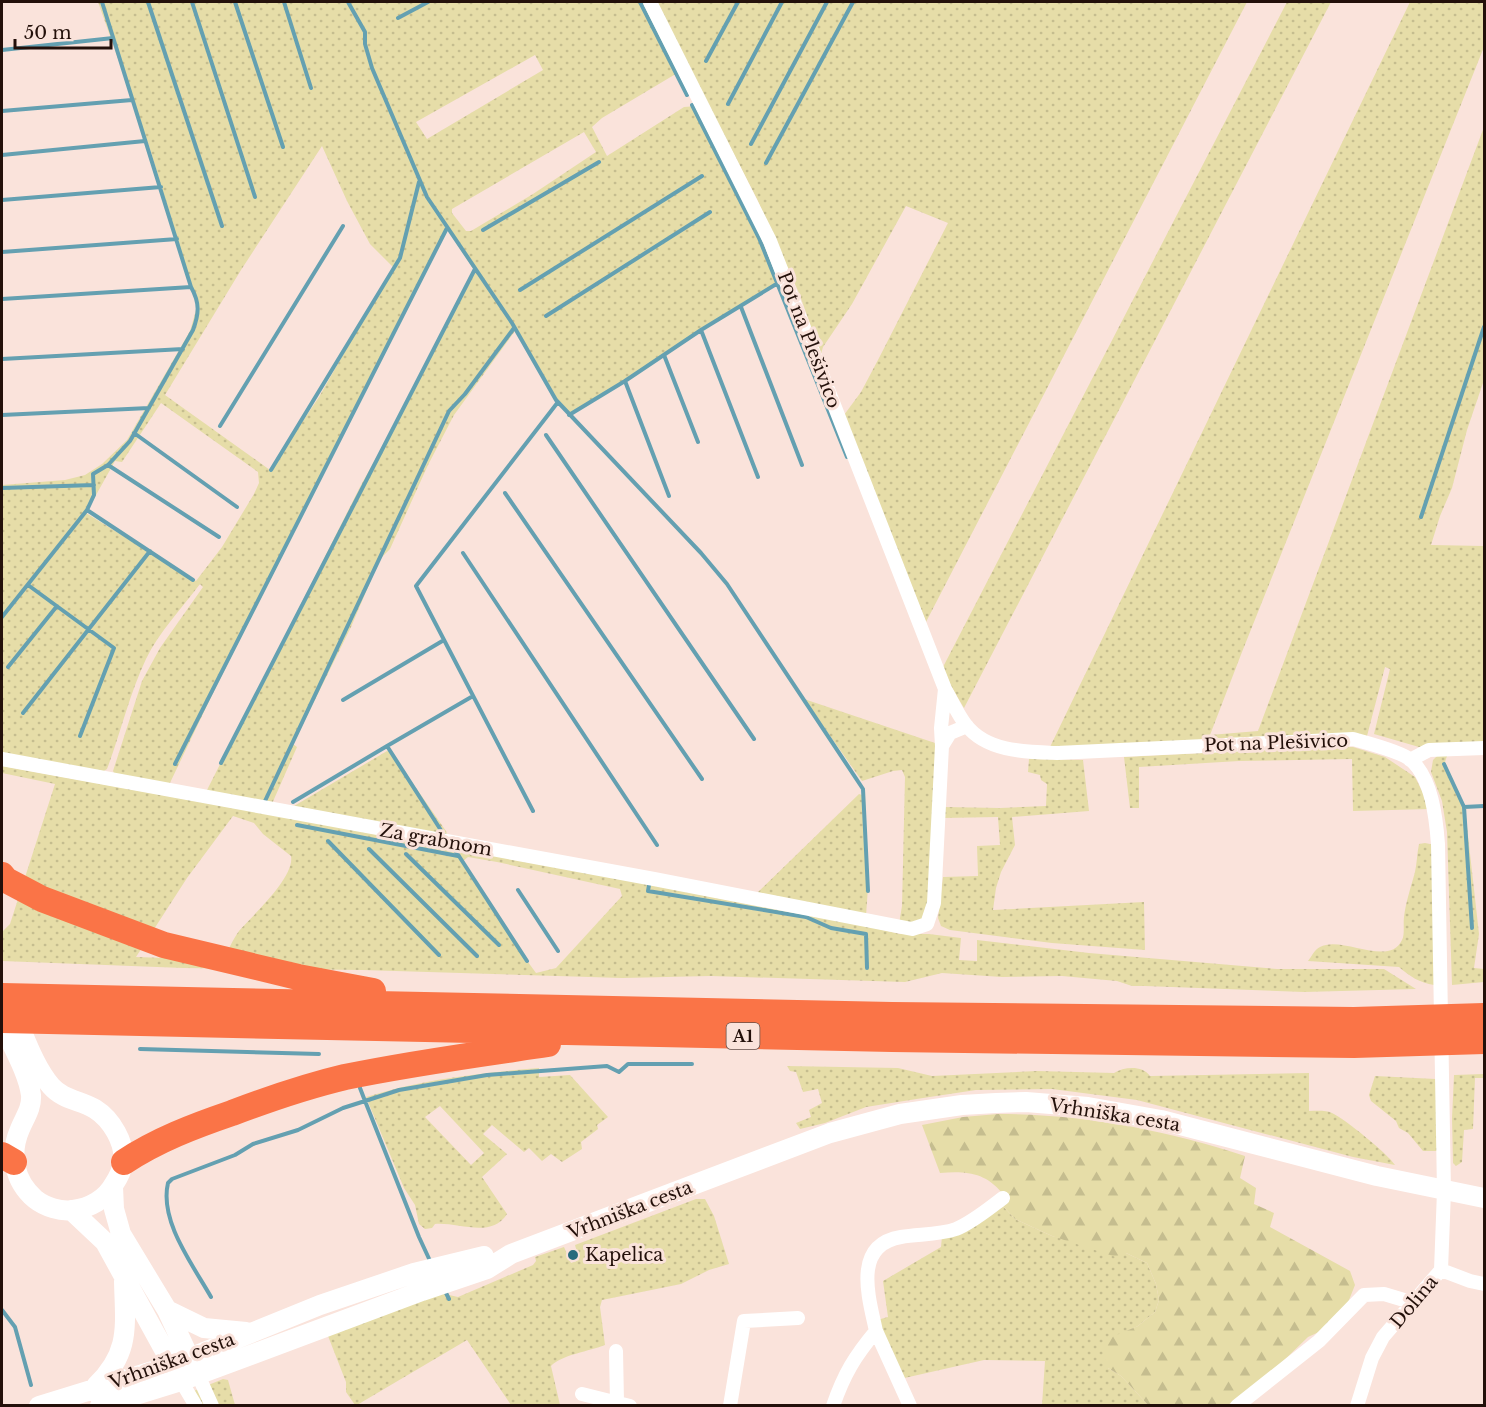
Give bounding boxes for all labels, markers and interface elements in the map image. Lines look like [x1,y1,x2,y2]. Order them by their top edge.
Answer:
scale bar [15,12,111,50]
text: 50 m [24,22,72,44]
street label: Pot na Plešivico [773,269,845,411]
street label: Pot na Plešivico [1204,729,1348,757]
street label: Za grabnom [378,819,494,861]
road number: A1 [726,1023,760,1049]
street label: Vrhniška cesta [1047,1094,1182,1136]
street label: Vrhniška cesta [564,1176,695,1244]
place label: Kapelica [585,1244,663,1266]
marker: Kapelica [566,1248,580,1262]
street label: Dolina [1386,1271,1442,1333]
street label: Vrhniška cesta [105,1328,238,1394]

